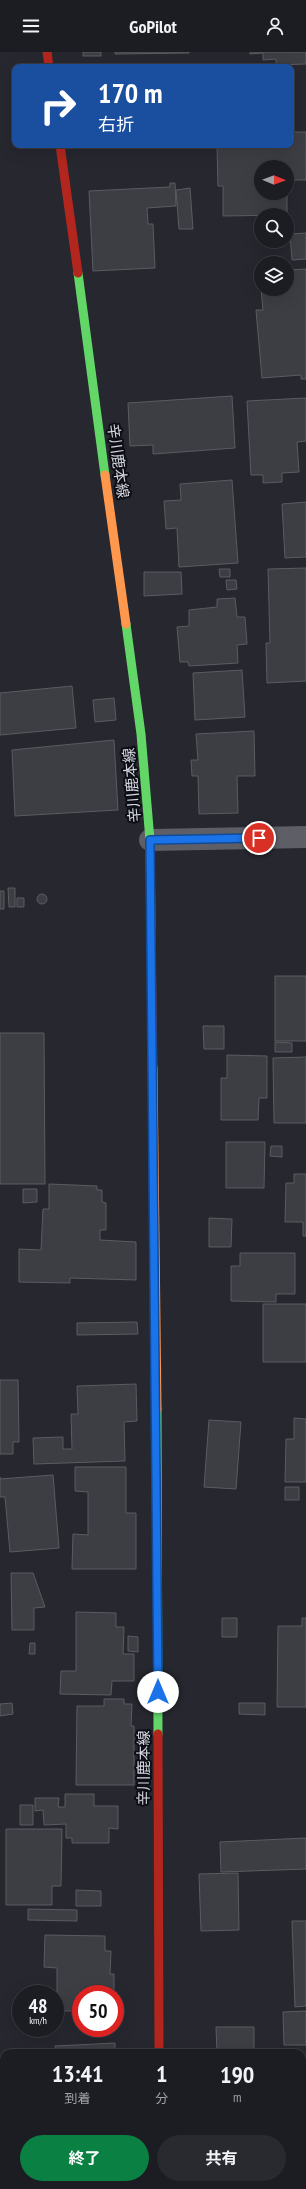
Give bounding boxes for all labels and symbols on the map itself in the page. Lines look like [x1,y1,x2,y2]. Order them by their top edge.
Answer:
north arrow [254,160,294,200]
street label: 辛川鹿本線 [104,422,133,499]
street label: 辛川鹿本線 [119,747,144,823]
pin [242,821,276,855]
position arrow [137,1671,179,1713]
street label: 辛川鹿本線 [134,1730,153,1806]
speed limit sign: 50 [72,1985,124,2037]

